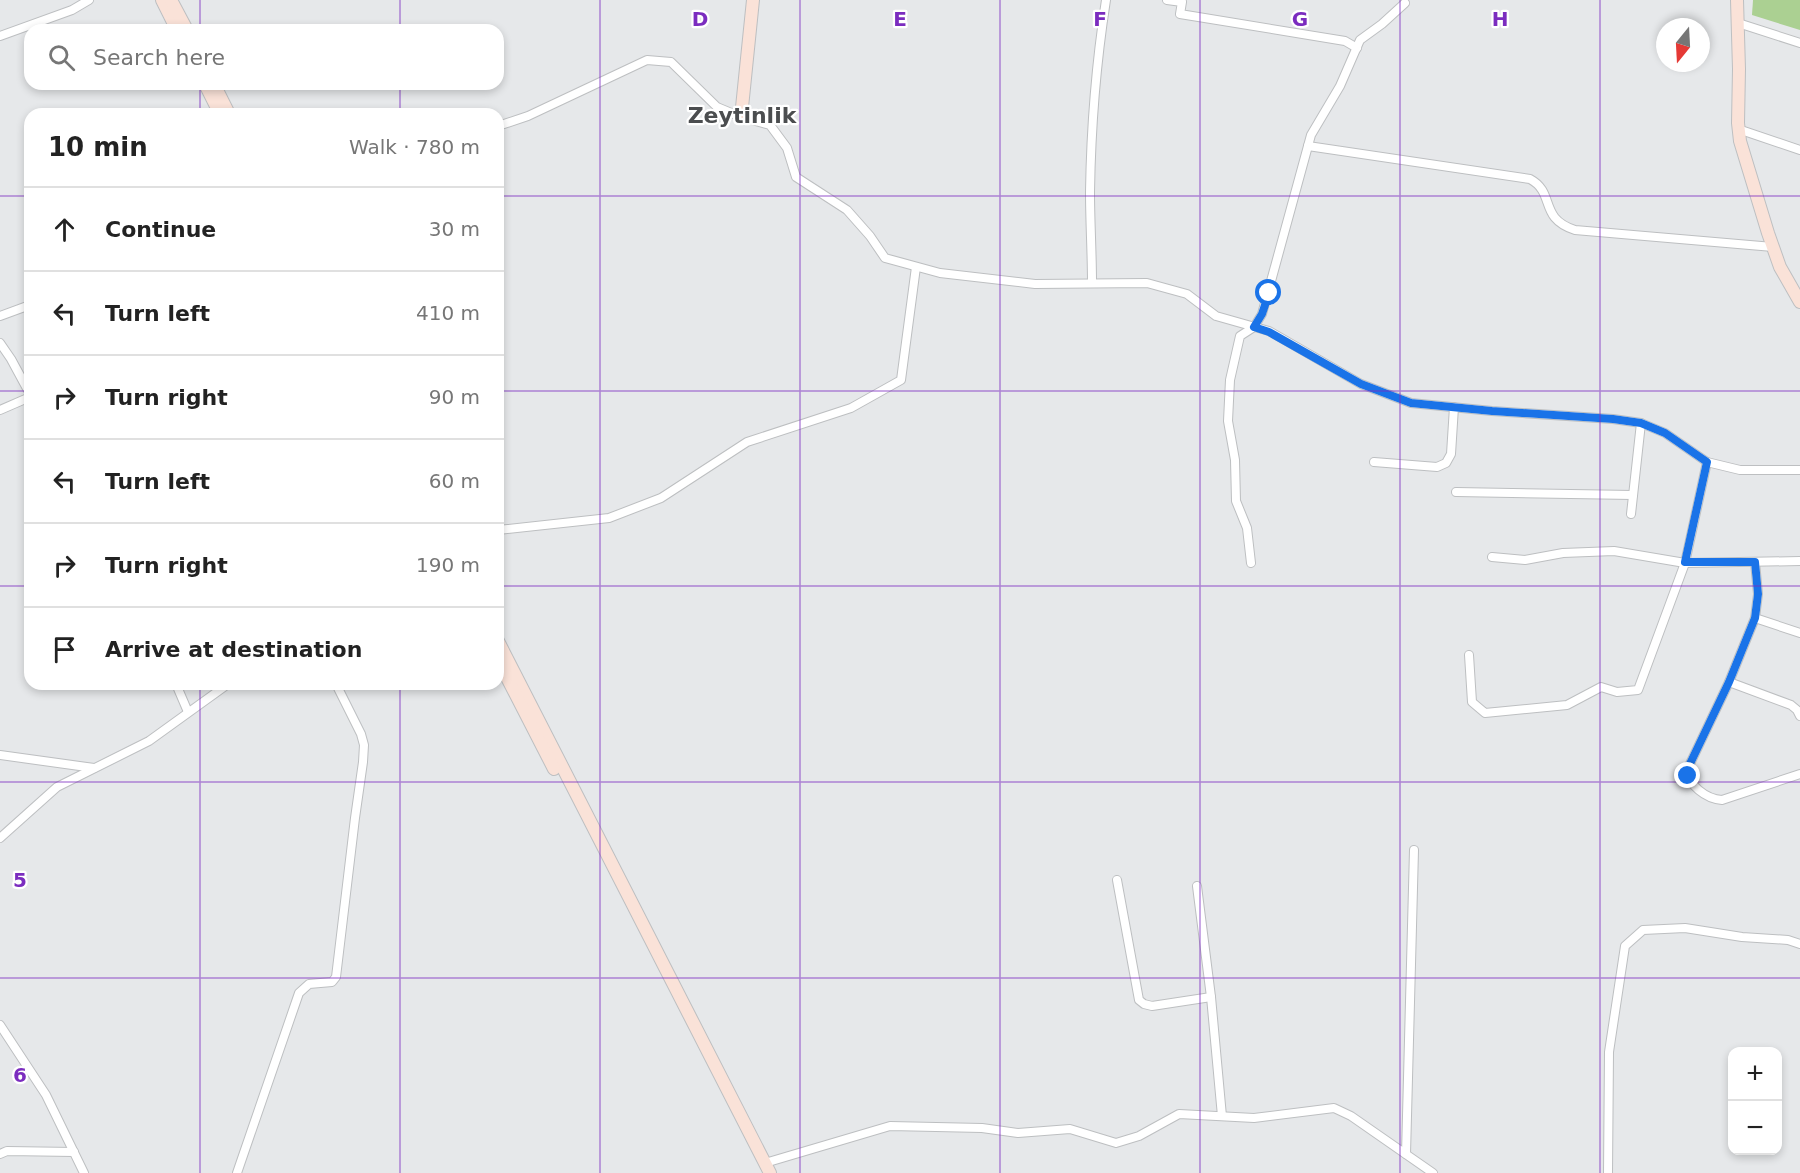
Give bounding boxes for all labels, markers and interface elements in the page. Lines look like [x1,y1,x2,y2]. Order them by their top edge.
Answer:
text: D [692,7,708,31]
text: E [893,7,907,31]
text: F [1093,7,1107,31]
text: G [1292,7,1308,31]
text: H [1492,7,1508,31]
north arrow [1656,18,1710,72]
search box [24,24,504,90]
icon: search [45,41,78,74]
text: Search here [93,45,225,70]
district label: Zeytinlik [688,103,798,128]
text: 10 min [48,132,148,162]
text: Walk · 780 m [349,135,480,159]
icon: ahead [48,213,81,246]
text: Continue [105,217,216,242]
text: 30 m [429,217,480,241]
route start [1255,279,1281,305]
icon: left [48,297,81,330]
text: Turn left [105,301,210,326]
text: 410 m [416,301,480,325]
icon: right [48,381,81,414]
text: Turn right [105,385,228,410]
text: 90 m [429,385,480,409]
icon: left [48,465,81,498]
text: Turn left [105,469,210,494]
text: 60 m [429,469,480,493]
icon: right [48,549,81,582]
text: Turn right [105,553,228,578]
text: 190 m [416,553,480,577]
icon: arrive [48,633,81,666]
text: Arrive at destination [105,637,362,662]
route end [1674,762,1700,788]
text: 5 [13,868,27,892]
map controls [1728,1047,1782,1155]
button: + [1728,1047,1782,1101]
text: 6 [13,1063,27,1087]
button: − [1728,1101,1782,1155]

